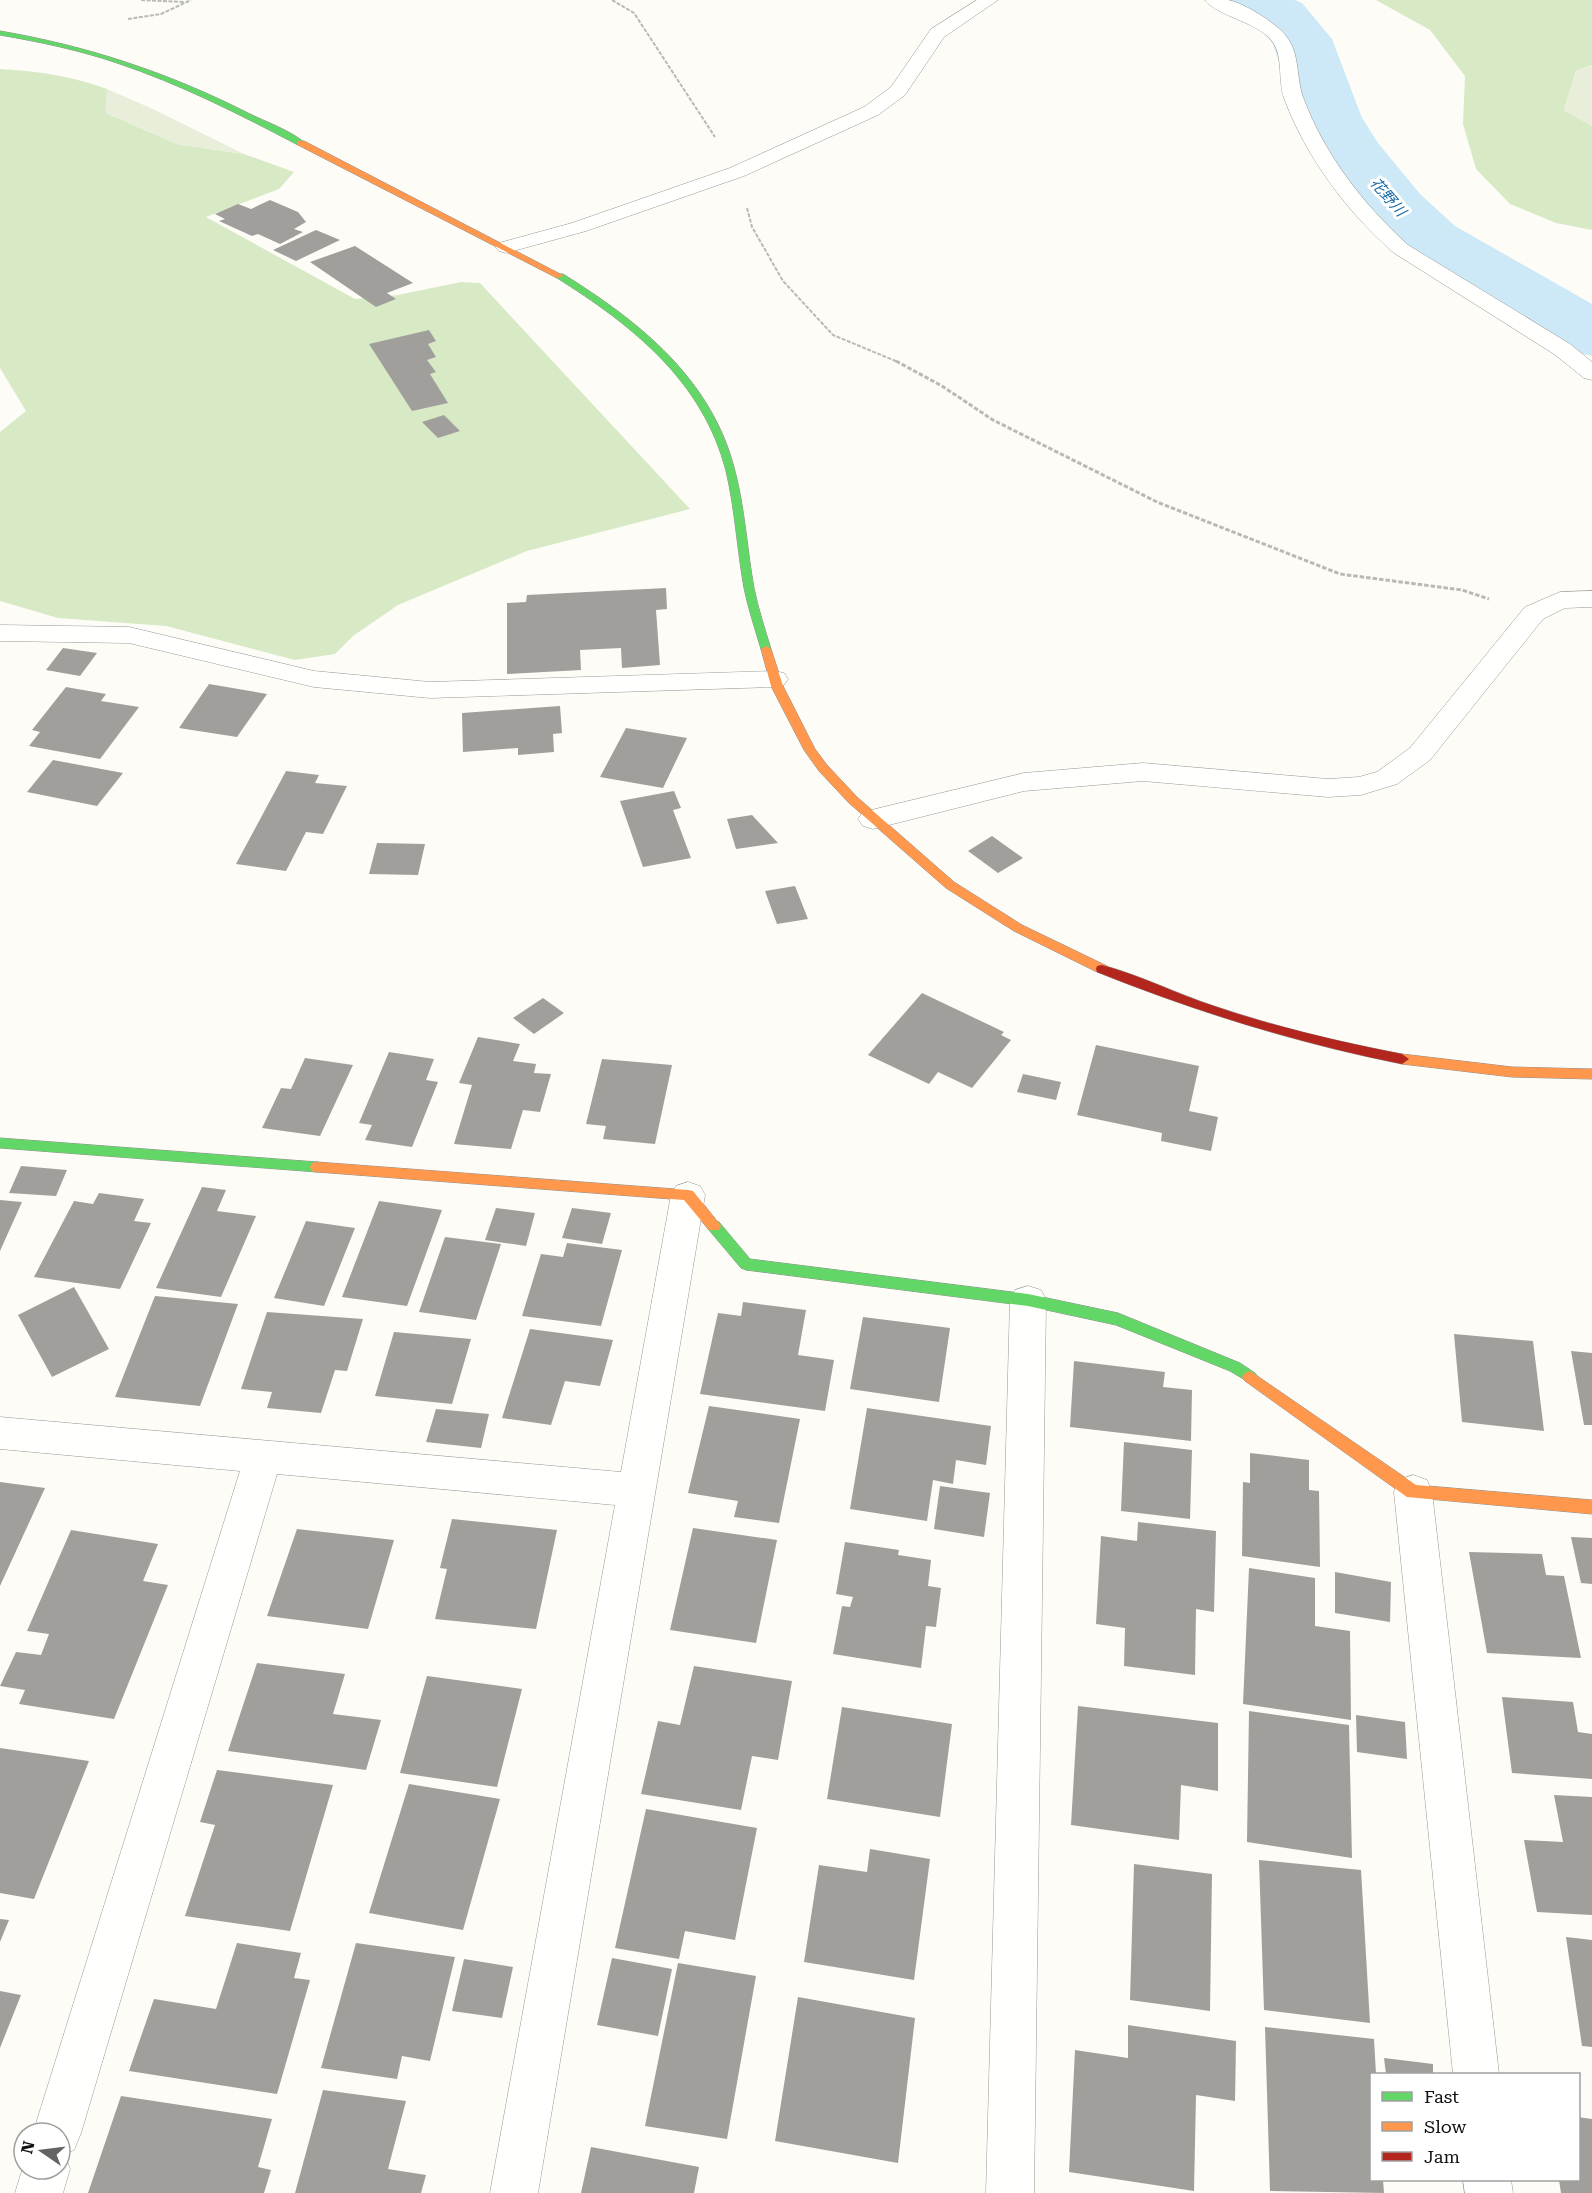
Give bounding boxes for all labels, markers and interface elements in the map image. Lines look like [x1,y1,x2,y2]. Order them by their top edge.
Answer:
water label: 花野川 [1366,174,1411,221]
legend [1370,2073,1580,2181]
text: Fast [1424,2086,1459,2107]
text: Slow [1424,2116,1466,2137]
north arrow [12,2121,72,2181]
text: N [17,2139,39,2156]
text: Jam [1424,2146,1460,2167]

